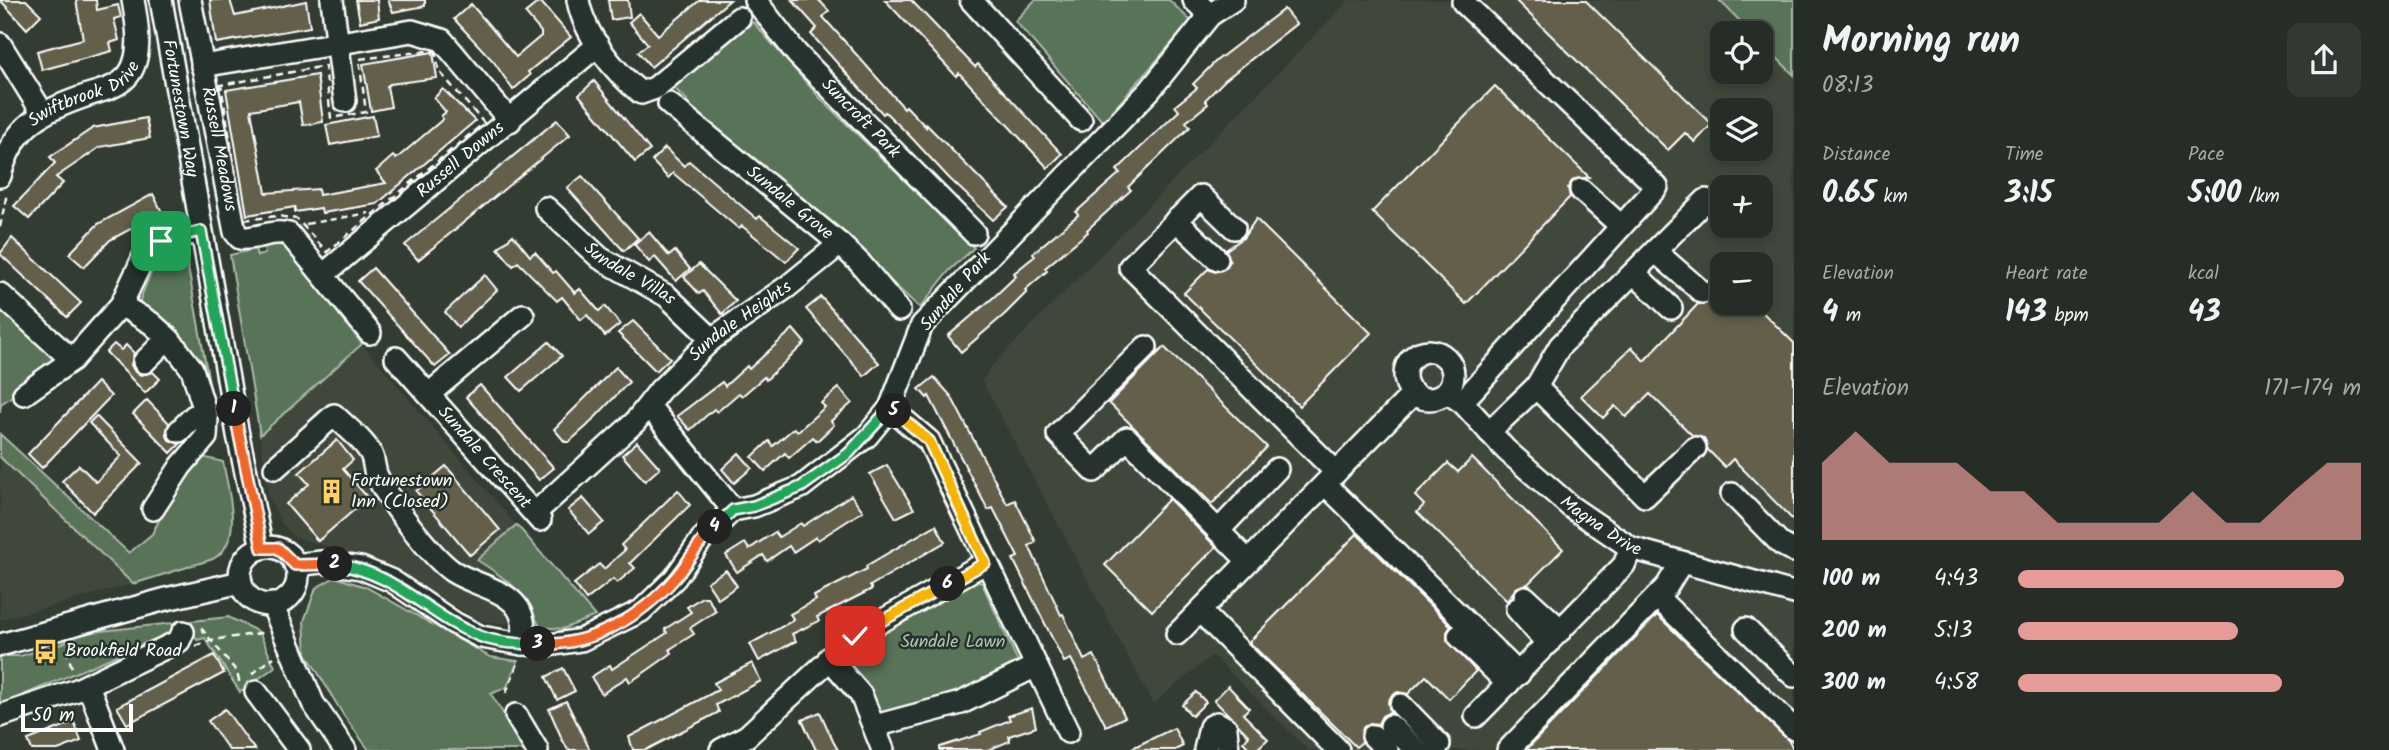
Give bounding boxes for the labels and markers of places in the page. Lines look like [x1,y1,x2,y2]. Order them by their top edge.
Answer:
pin [131,211,191,271]
pin: 1 [216,392,252,426]
pin: 5 [876,394,912,428]
place label: Fortunestown Inn (Closed) [351,467,452,517]
building icon: Fortunestown Inn (Closed) [317,477,345,505]
pin: 4 [698,510,732,544]
pin: 2 [318,546,352,582]
pin: 6 [930,566,965,602]
pin [825,606,885,666]
pin: 3 [520,626,556,662]
bus stop icon: Brookfield Road [31,637,59,665]
place label: Brookfield Road [65,637,182,666]

